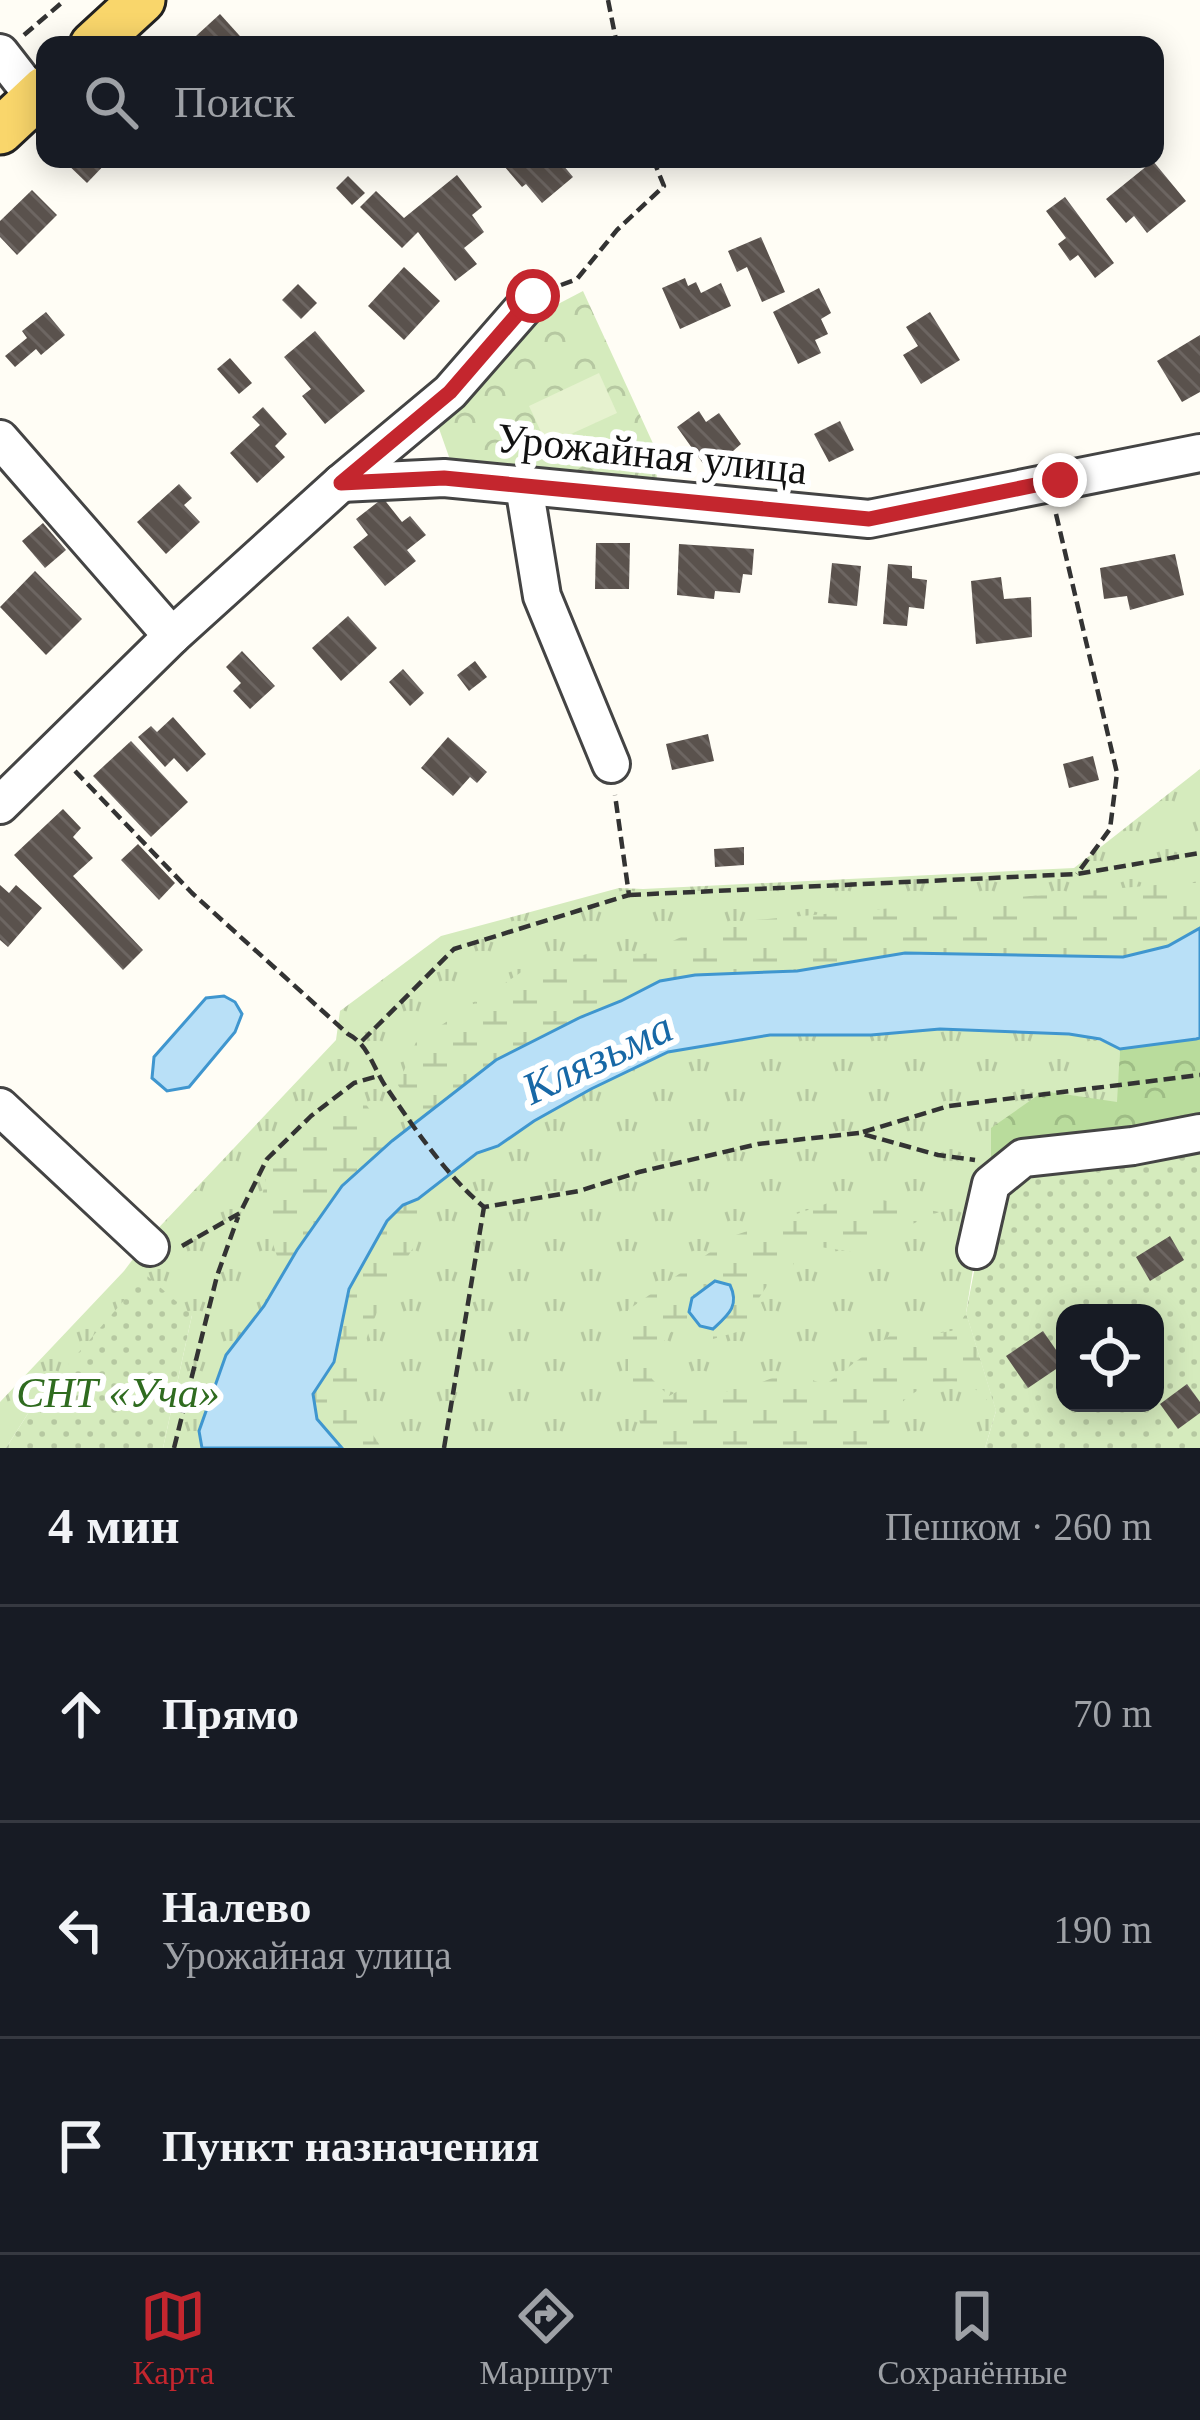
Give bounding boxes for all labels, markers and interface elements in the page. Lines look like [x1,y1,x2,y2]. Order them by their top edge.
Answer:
search box [36,36,1164,168]
icon: search [78,69,144,135]
text: Поиск [174,77,295,127]
route start [506,269,560,323]
street label: Урожайная улица [494,415,810,493]
route end [1033,453,1087,507]
water label: Клязьма [514,1002,680,1115]
map controls [1056,1304,1164,1412]
button: locate [1056,1304,1164,1412]
park label: СНТ «Уча» [16,1370,220,1416]
text: 4 мин [48,1498,180,1554]
text: Пешком · 260 m [885,1505,1152,1548]
icon: ahead [48,1681,114,1747]
text: Прямо [162,1689,299,1739]
text: 70 m [1073,1692,1152,1735]
text: Налево [162,1882,312,1932]
icon: left [48,1897,114,1963]
text: 190 m [1053,1908,1152,1951]
text: Урожайная улица [162,1934,452,1977]
icon: arrive [48,2113,114,2179]
text: Пункт назначения [162,2121,539,2171]
tab: Карта [133,2283,214,2392]
tab: Маршрут [480,2283,612,2392]
tab: Сохранённые [878,2283,1067,2392]

